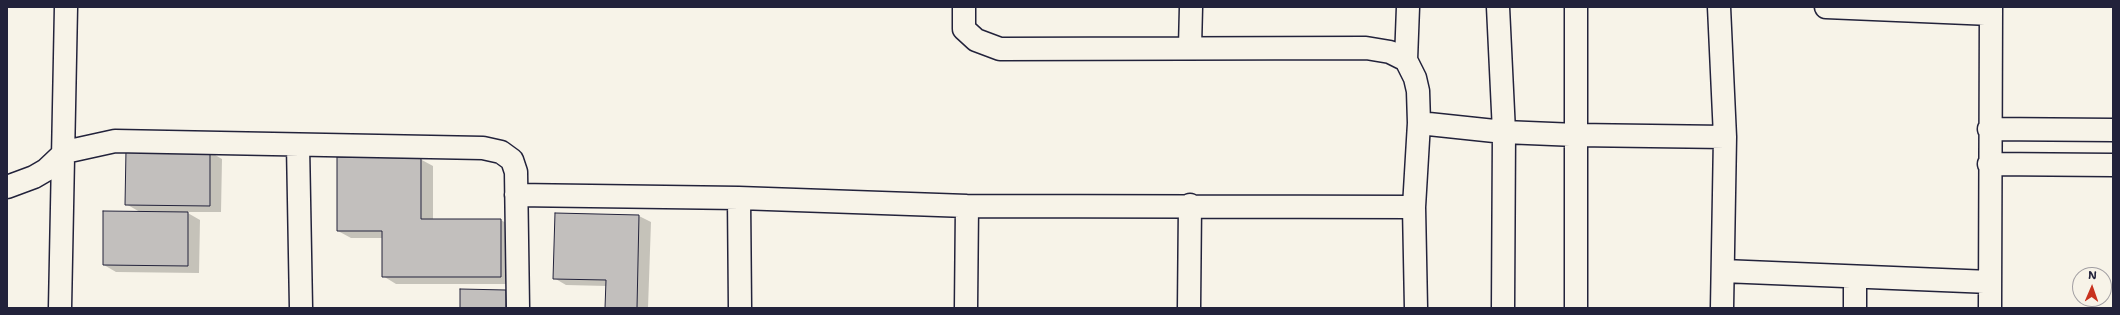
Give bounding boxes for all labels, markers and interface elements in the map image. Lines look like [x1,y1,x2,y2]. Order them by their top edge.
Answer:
north arrow [2072,267,2112,307]
text: N [2088,268,2097,283]

